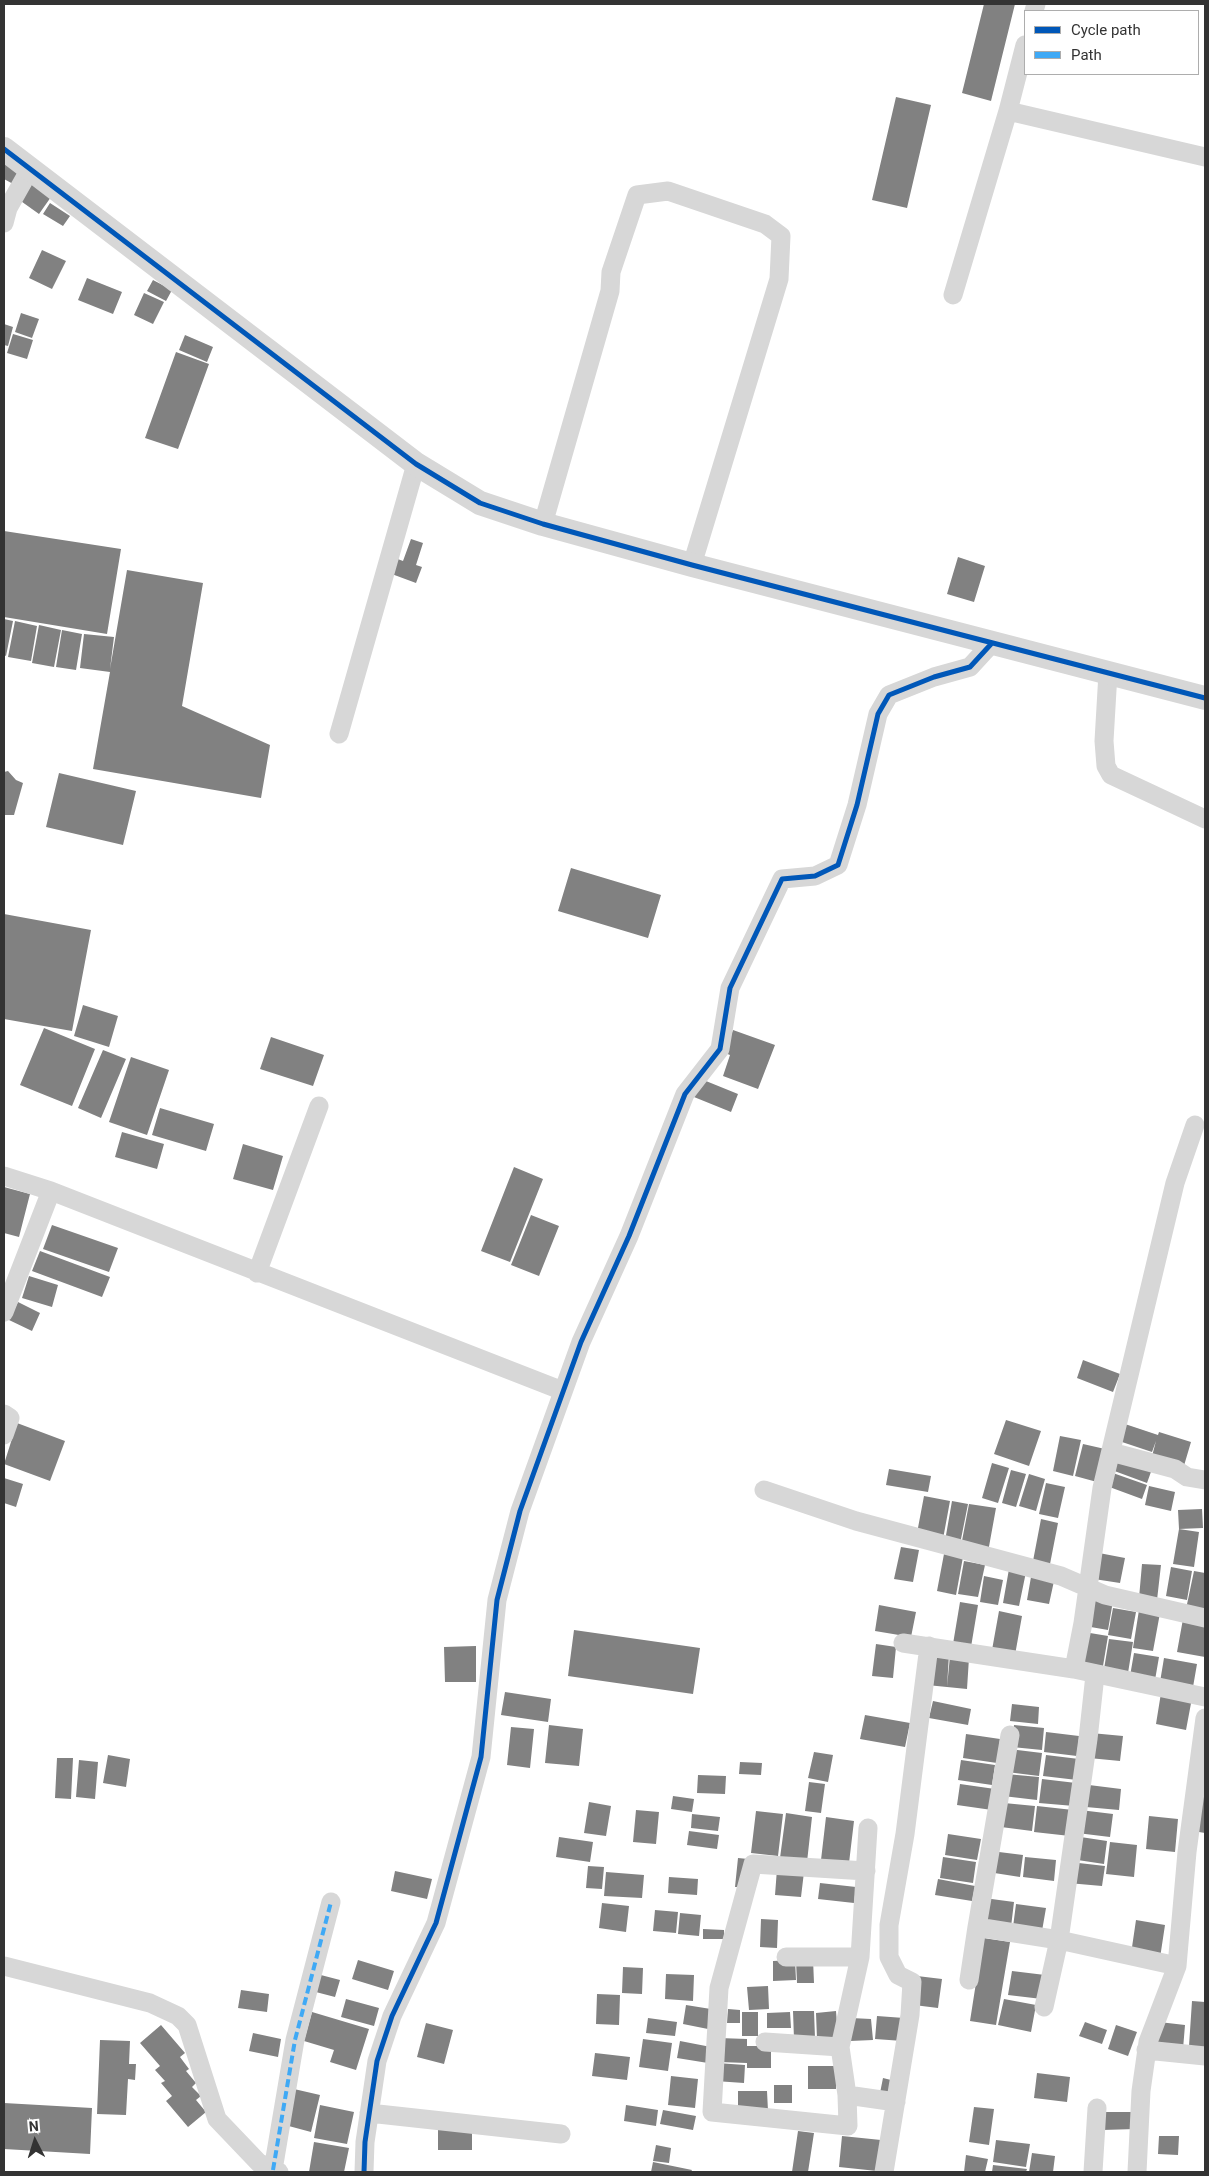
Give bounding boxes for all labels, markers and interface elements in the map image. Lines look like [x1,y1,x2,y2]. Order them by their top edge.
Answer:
legend [1024,10,1199,75]
text: Cycle path [1071,21,1141,39]
text: Path [1071,46,1102,64]
north arrow [10,2116,60,2166]
text: N [28,2118,39,2134]

